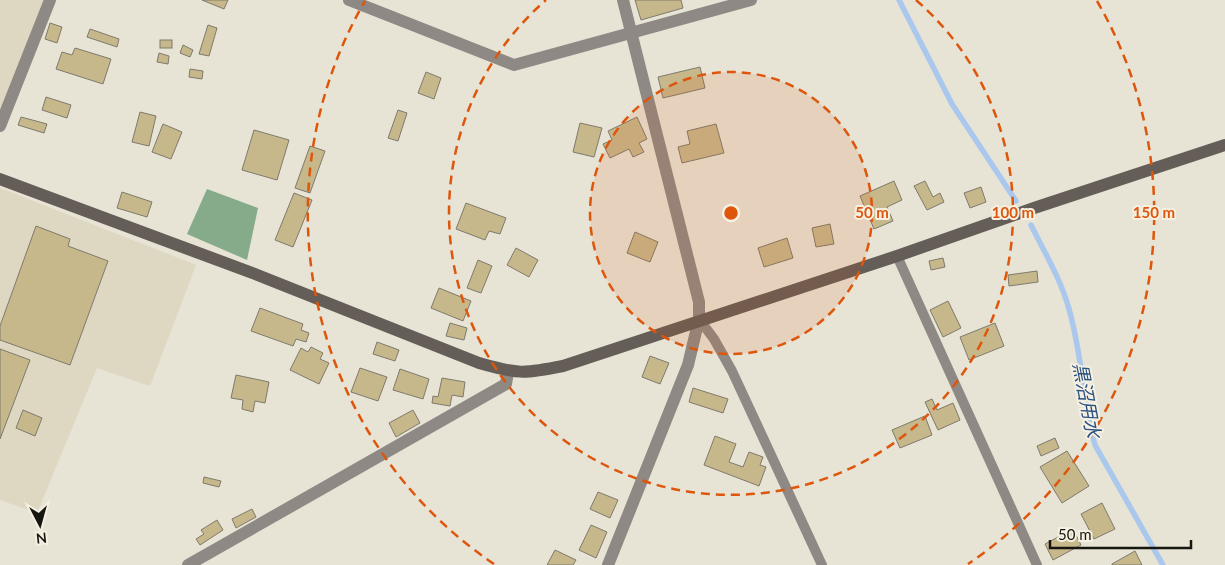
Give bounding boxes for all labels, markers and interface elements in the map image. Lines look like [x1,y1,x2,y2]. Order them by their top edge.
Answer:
text: 50 m [855,203,889,221]
text: 100 m [992,203,1034,221]
text: 150 m [1133,203,1175,221]
centre of rings [722,204,740,222]
water label: 黒沼用水 [1069,360,1106,441]
north arrow [15,500,65,550]
scale bar [1050,518,1191,550]
text: 50 m [1058,525,1092,543]
text: N [35,529,48,547]

